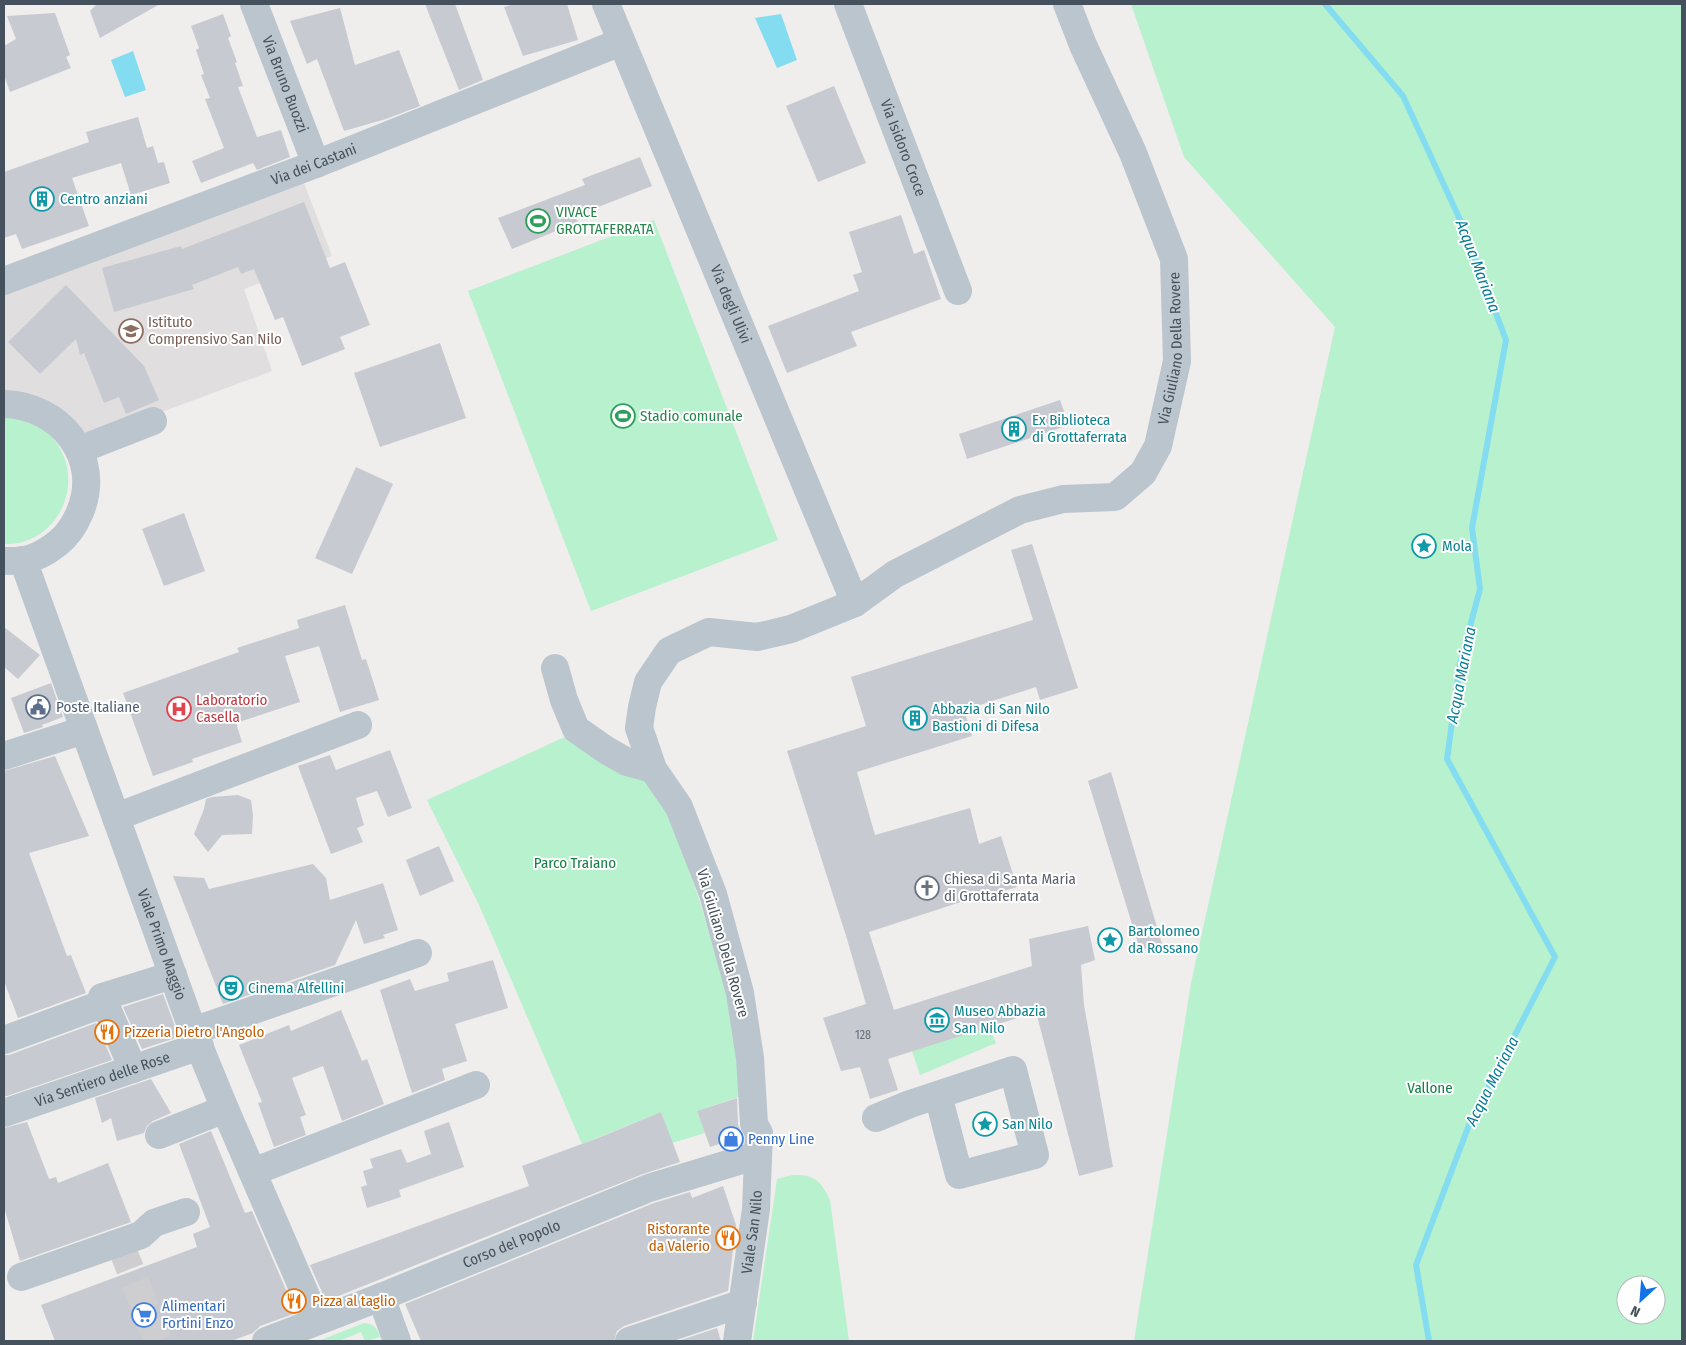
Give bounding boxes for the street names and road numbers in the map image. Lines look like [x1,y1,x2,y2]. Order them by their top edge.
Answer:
street label: Via Bruno Buozzi [258,33,312,135]
street label: Via Isidoro Croce [876,97,930,199]
street label: Via dei Castani [269,140,359,189]
street label: Via degli Ulivi [706,262,755,346]
street label: Via Giuliano Della Rovere [1154,272,1186,426]
street label: Via Giuliano Della Rovere [693,867,753,1019]
street label: Viale Primo Maggio [134,887,190,1003]
street label: Via Sentiero delle Rose [33,1048,172,1111]
street label: Viale San Nilo [738,1190,766,1275]
street label: Corso del Popolo [460,1216,563,1272]

